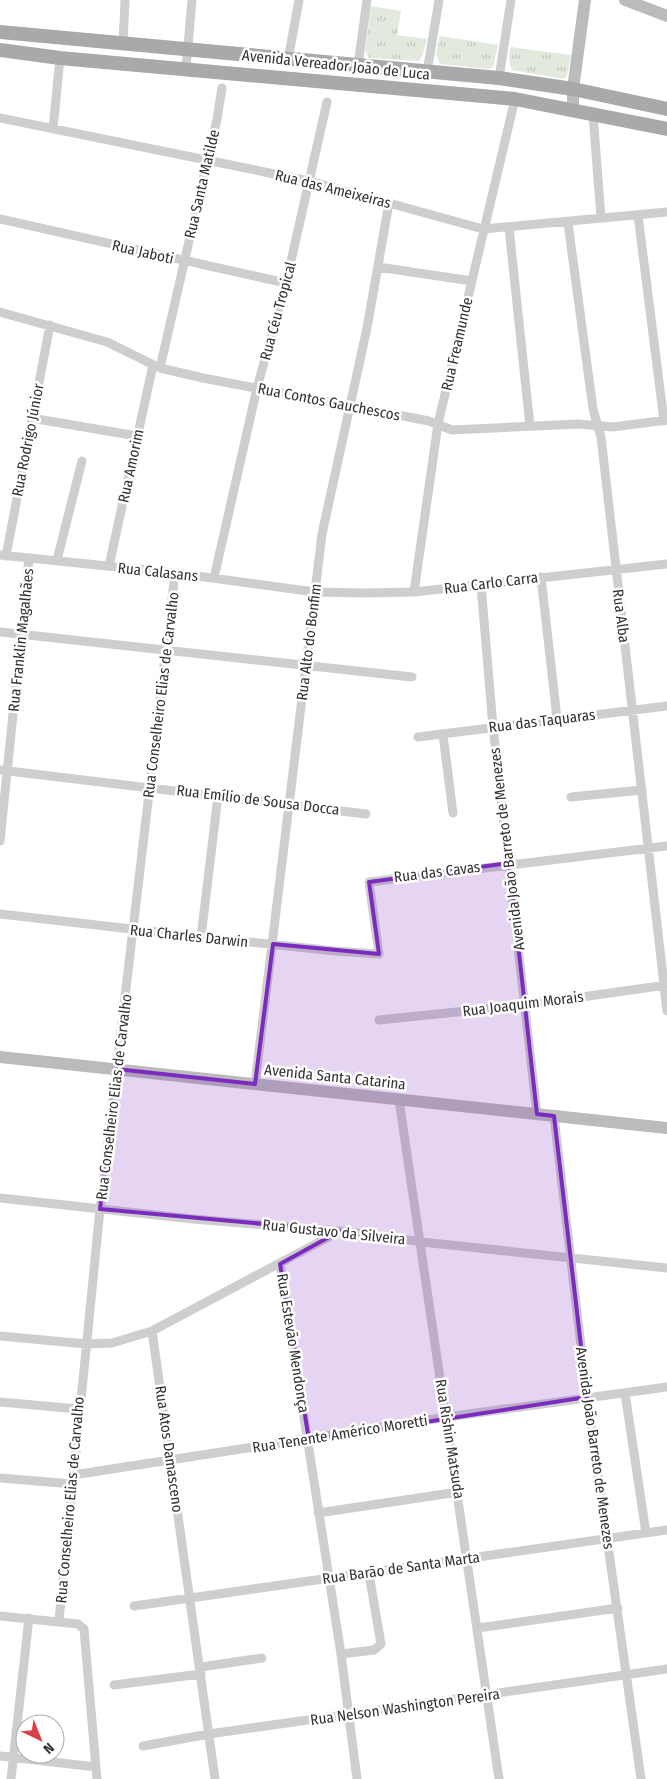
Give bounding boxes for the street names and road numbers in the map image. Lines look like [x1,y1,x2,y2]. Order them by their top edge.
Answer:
street label: Avenida Vereador João de Luca [241,46,431,84]
street label: Rua Santa Matilde [181,128,223,240]
street label: Rua das Ameixeiras [273,166,393,212]
street label: Rua Jaboti [110,236,176,268]
street label: Rua Céu Tropical [256,260,300,362]
street label: Rua Freamunde [438,296,476,392]
street label: Rua Contos Gauchescos [256,379,402,425]
street label: Rua Rodrigo Júnior [8,381,48,498]
street label: Rua Amorim [114,428,148,504]
street label: Rua Calasans [117,559,199,585]
street label: Rua Franklin Magalhães [5,567,37,713]
street label: Rua Carlo Carra [443,568,539,598]
street label: Rua Alto do Bonfim [293,582,325,702]
street label: Rua Alba [609,588,633,644]
street label: Rua Conselheiro Elias de Carvalho [139,591,183,799]
street label: Rua das Taquaras [488,706,596,736]
street label: Avenida João Barreto de Menezes [486,747,528,951]
street label: Rua Emílio de Sousa Docca [175,781,341,819]
street label: Rua das Cavas [393,858,481,886]
street label: Rua Charles Darwin [129,921,249,951]
street label: Rua Joaquim Morais [462,988,584,1020]
street label: Rua Conselheiro Elias de Carvalho [92,993,136,1201]
street label: Avenida Santa Catarina [263,1061,407,1093]
street label: Rua Gustavo da Silveira [262,1216,406,1248]
street label: Rua Estevão Mendonça [273,1272,313,1414]
street label: Avenida João Barreto de Menezes [572,1346,618,1550]
street label: Rua Rishin Matsuda [432,1378,468,1500]
street label: Rua Atos Damasceno [151,1385,187,1514]
street label: Rua Conselheiro Elias de Carvalho [52,1396,88,1604]
street label: Rua Tenente Américo Moretti [251,1411,429,1457]
street label: Rua Barão de Santa Marta [321,1548,481,1588]
street label: Rua Nelson Washington Pereira [309,1685,501,1729]

